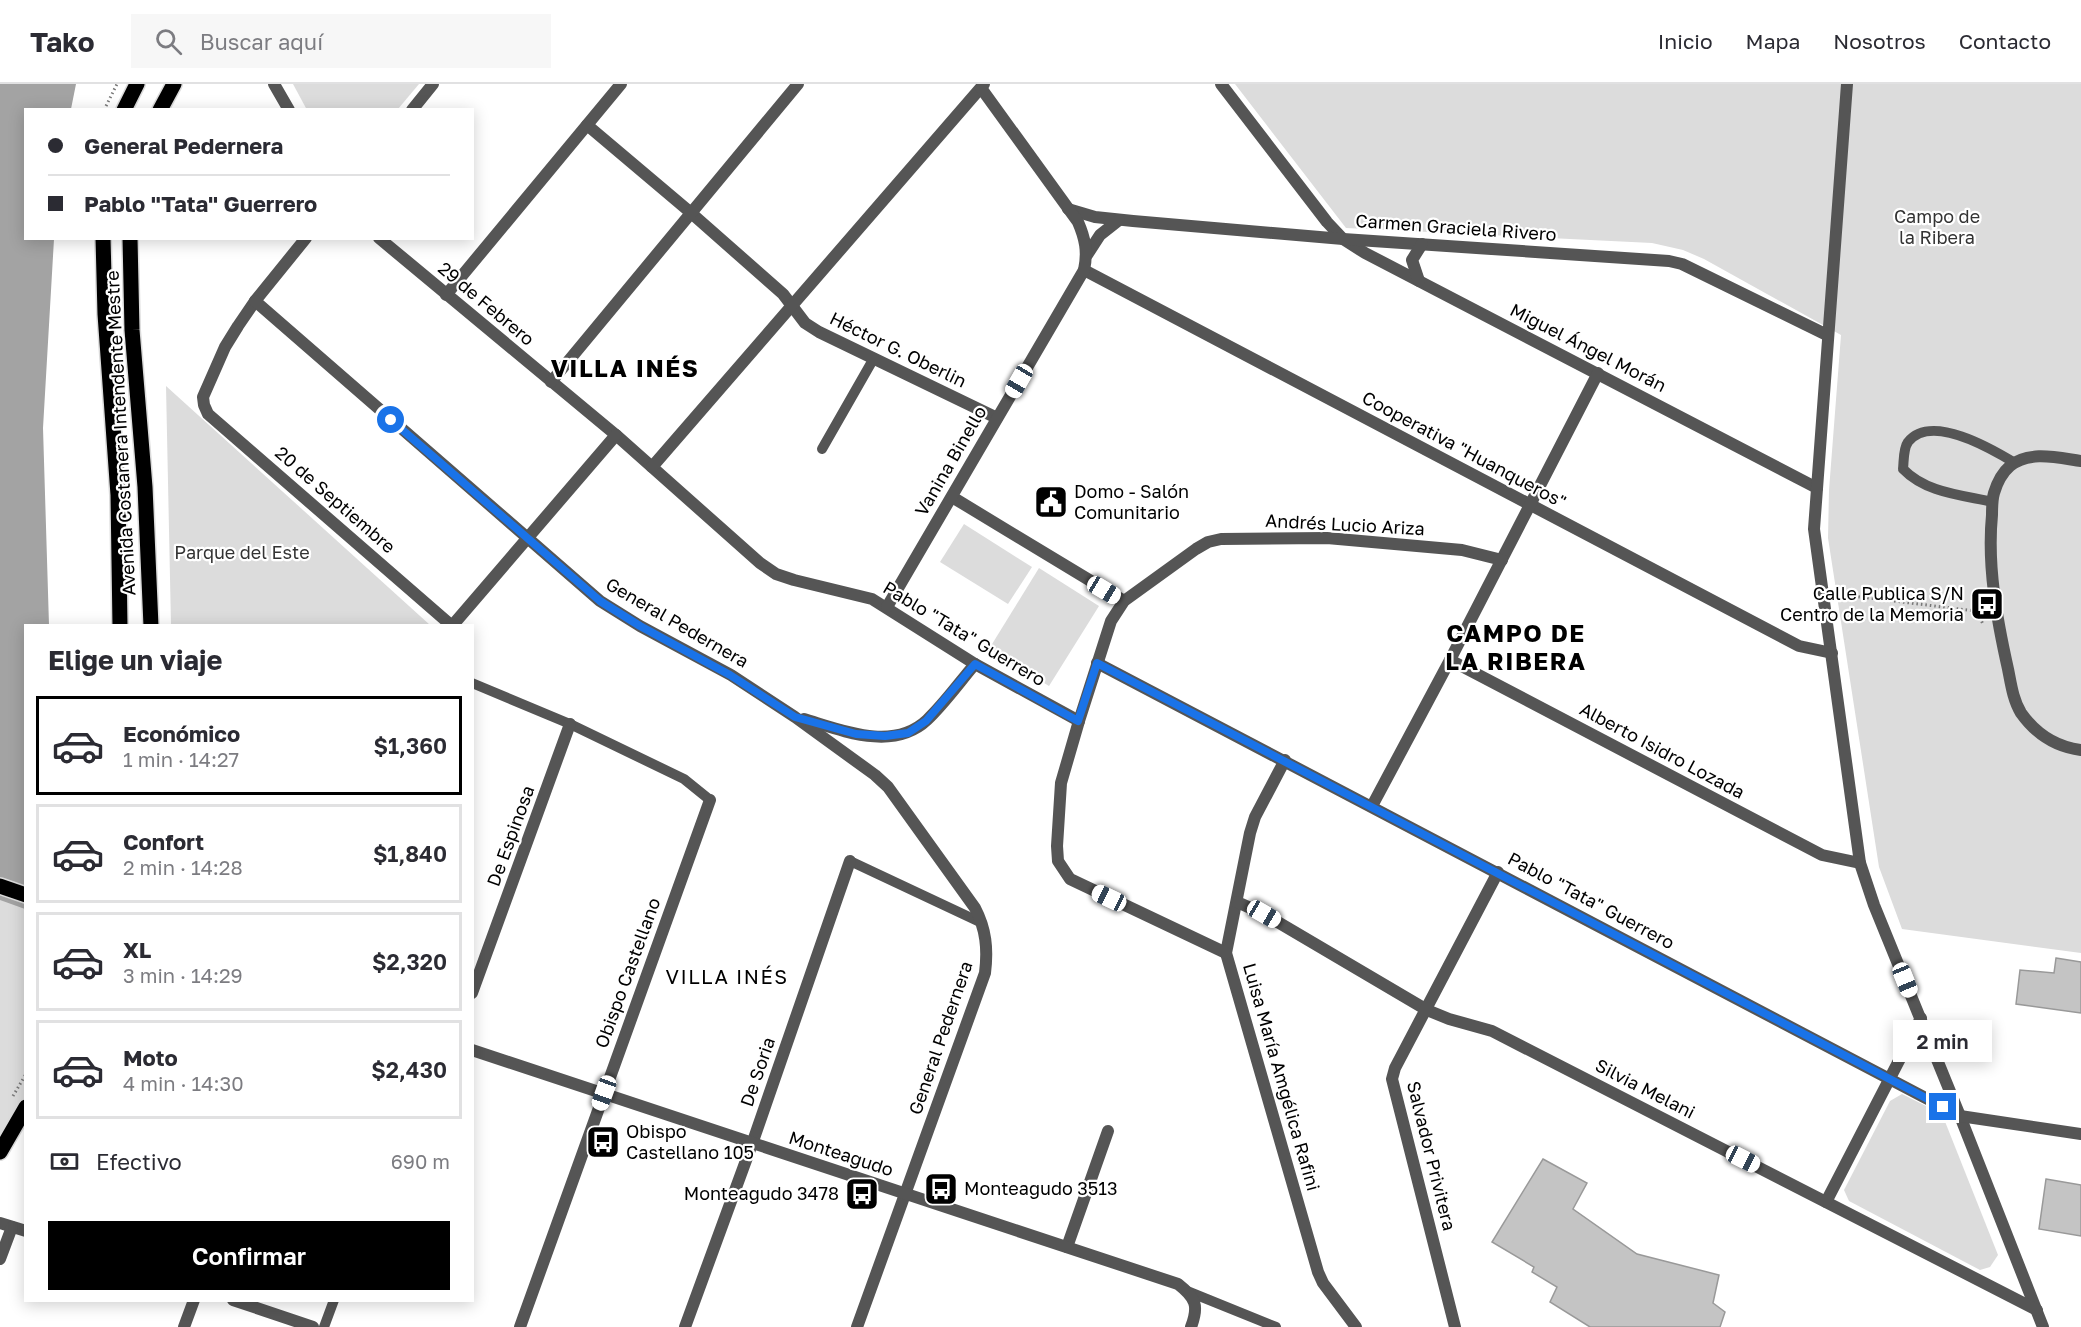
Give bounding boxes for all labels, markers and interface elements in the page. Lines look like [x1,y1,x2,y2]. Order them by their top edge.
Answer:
search box [131,14,551,68]
text: Tako [30,25,95,58]
icon: search [152,25,185,58]
text: Buscar aquí [200,28,323,55]
text: Inicio [1658,28,1713,54]
text: Mapa [1746,28,1800,54]
text: Nosotros [1833,28,1926,54]
text: Contacto [1959,28,2051,54]
text: General Pedernera [84,132,283,159]
text: Pablo "Tata" Guerrero [84,190,317,217]
park label: Campo de la Ribera [1894,205,1980,248]
street label: Carmen Graciela Rivero [1355,209,1557,245]
street label: 29 de Febrero [434,257,539,350]
street label: Avenida Costanera Intendente Mestre [100,270,140,596]
street label: Miguel Ángel Morán [1507,298,1670,396]
street label: Héctor G. Oberlin [827,307,970,392]
district label: VILLA INÉS [551,353,699,382]
car [1002,361,1036,401]
street label: Cooperativa "Huanqueros" [1359,386,1570,512]
street label: Vanina Binello [910,402,990,519]
route start [377,406,404,433]
street label: 20 de Septiembre [271,441,400,557]
place label: Domo - Salón Comunitario [1074,480,1189,523]
public building icon: Domo - Salón Comunitario [1033,484,1069,520]
street label: Andrés Lucio Ariza [1265,509,1425,539]
park label: Parque del Este [174,541,310,563]
street label: General Pedernera [602,572,753,672]
car [1084,573,1124,607]
street label: Pablo "Tata" Guerrero [879,576,1050,690]
place label: Calle Publica S/N Centro de la Memoria [1780,582,1964,625]
bus stop icon: Calle Publica S/N Centro de la Memoria [1969,586,2005,622]
district label: CAMPO DE LA RIBERA [1445,618,1587,675]
text: Elige un viaje [48,644,222,676]
street label: Alberto Isidro Lozada [1576,697,1749,803]
icon: car [51,719,105,773]
text: Económico [123,720,240,747]
text: $1,360 [374,732,447,759]
text: 1 min · 14:27 [123,747,239,771]
street label: De Espinosa [482,782,538,889]
icon: car [51,827,105,881]
text: Confort [123,828,204,855]
text: $1,840 [373,840,447,867]
street label: Pablo "Tata" Guerrero [1504,847,1679,953]
text: 2 min · 14:28 [123,855,243,879]
car [1089,882,1129,914]
street label: Obispo Castellano [590,895,664,1051]
car [1244,897,1284,931]
icon: car [51,935,105,989]
text: XL [123,936,151,963]
text: $2,320 [372,948,447,975]
street label: General Pedernera [903,958,977,1117]
street label: Luisa María Amgélica Rafini [1239,960,1325,1193]
car [1890,960,1920,1000]
text: 3 min · 14:29 [123,963,243,987]
district label: VILLA INÉS [666,964,788,988]
callout: 2 min [1894,1020,1992,1062]
text: 2 min [1917,1029,1969,1053]
street label: De Soria [735,1034,779,1109]
icon: car [51,1043,105,1097]
text: Moto [123,1044,178,1071]
street label: Silvia Melani [1592,1054,1699,1123]
text: $2,430 [371,1056,447,1083]
text: 4 min · 14:30 [123,1071,244,1095]
car [589,1073,619,1113]
street label: Salvador Privitera [1403,1079,1461,1233]
route end [1929,1093,1956,1120]
place label: Obispo Castellano 105 [626,1120,754,1163]
bus stop icon: Obispo Castellano 105 [585,1124,621,1160]
street label: Monteagudo [786,1126,896,1180]
car [1723,1143,1763,1175]
icon: cash [48,1145,81,1178]
text: Efectivo [96,1148,182,1175]
text: 690 m [391,1149,450,1173]
bus stop icon: Monteagudo 3513 [923,1171,959,1207]
bus stop icon: Monteagudo 3478 [844,1176,880,1212]
place label: Monteagudo 3513 [964,1177,1118,1199]
place label: Monteagudo 3478 [684,1182,839,1204]
button: Confirmar [48,1221,450,1290]

